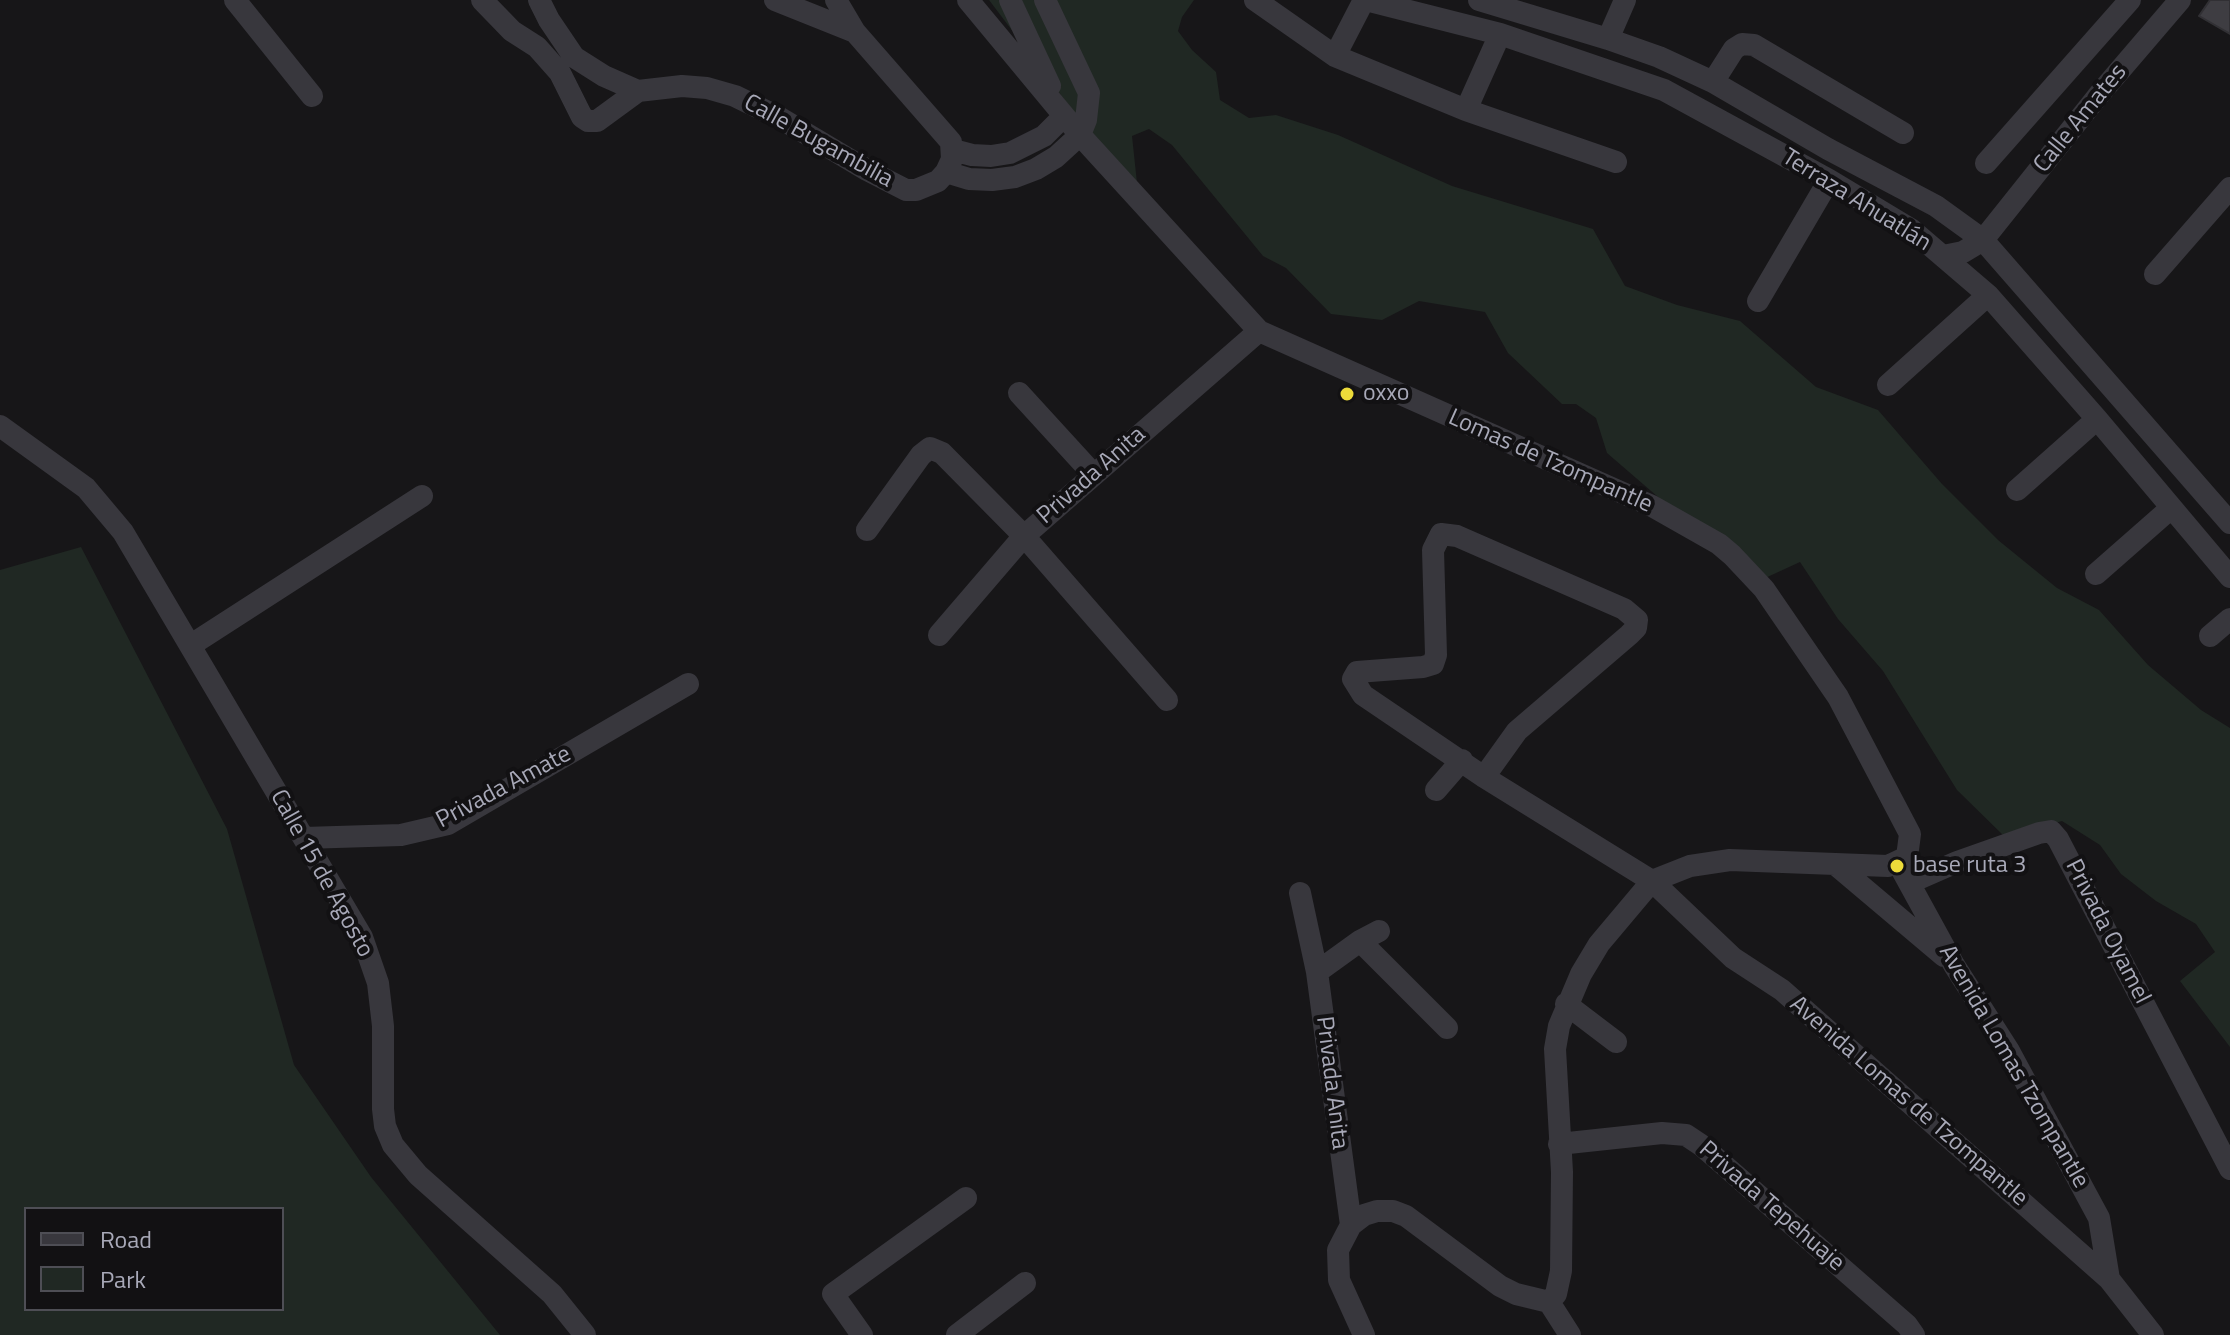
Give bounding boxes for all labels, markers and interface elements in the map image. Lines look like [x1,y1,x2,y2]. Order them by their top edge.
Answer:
street label: Calle Amates [2028,59,2134,179]
street label: Calle Bugambilia [738,89,898,195]
street label: Terraza Ahuatlán [1776,144,1936,258]
place label: oxxo [1363,380,1409,408]
marker: oxxo [1338,385,1356,403]
street label: Lomas de Tzompantle [1443,404,1657,520]
street label: Privada Anita [1032,421,1152,531]
street label: Privada Amate [432,741,576,835]
street label: Calle 15 de Agosto [263,785,379,963]
place label: base ruta 3 [1913,852,2026,880]
street label: Privada Oyamel [2058,855,2156,1009]
marker: base ruta 3 [1888,857,1906,875]
street label: Avenida Lomas Tzompantle [1932,940,2094,1194]
street label: Avenida Lomas de Tzompantle [1783,991,2033,1213]
street label: Privada Anita [1309,1015,1353,1151]
street label: Privada Tepehuaje [1692,1136,1850,1278]
legend [24,1207,284,1311]
text: Road [100,1221,152,1257]
text: Park [100,1261,146,1297]

